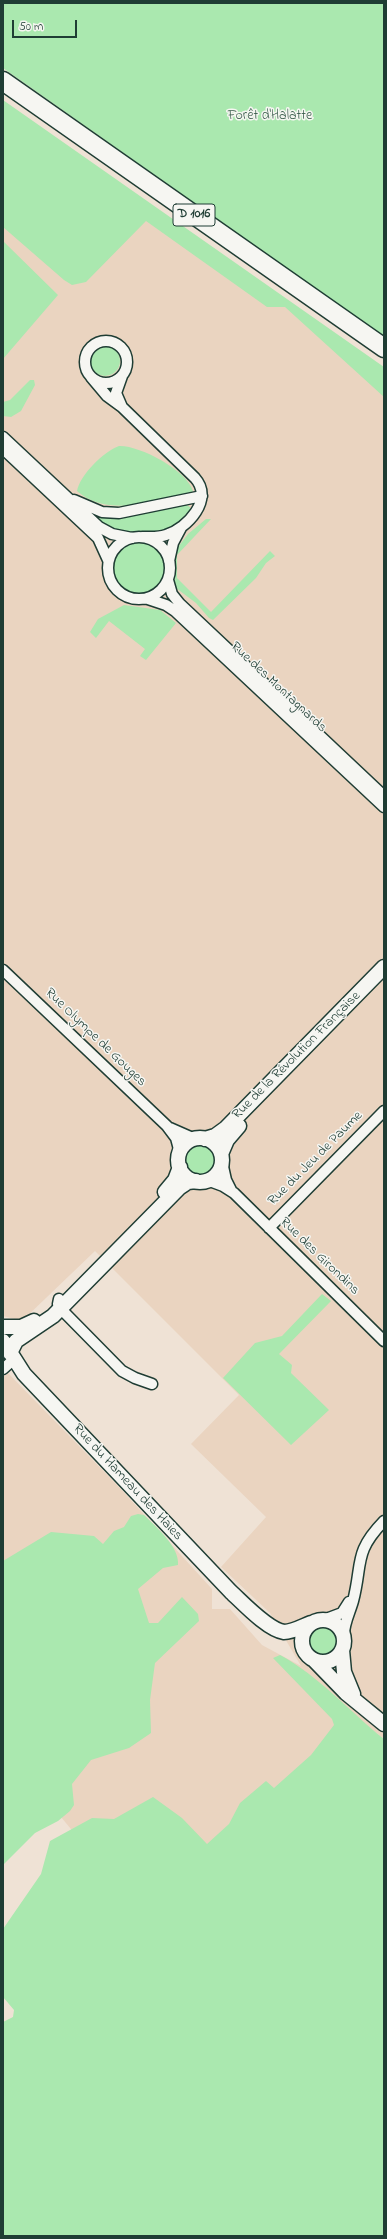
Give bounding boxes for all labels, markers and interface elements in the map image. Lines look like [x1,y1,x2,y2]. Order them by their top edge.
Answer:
scale bar [14,12,79,38]
text: 50 m [19,18,43,36]
park label: Forêt d'Halatte [228,109,312,125]
road number: D 1016 [173,204,215,226]
street label: Rue des Montagnards [226,639,330,737]
street label: Rue Olympe de Gouges [41,985,149,1091]
street label: Rue de la Révolution Française [229,988,365,1124]
street label: Rue du Jeu de Paume [265,1108,367,1210]
street label: Rue des Girondins [276,1215,362,1299]
street label: Rue du Hameau des Haies [69,1421,185,1545]

